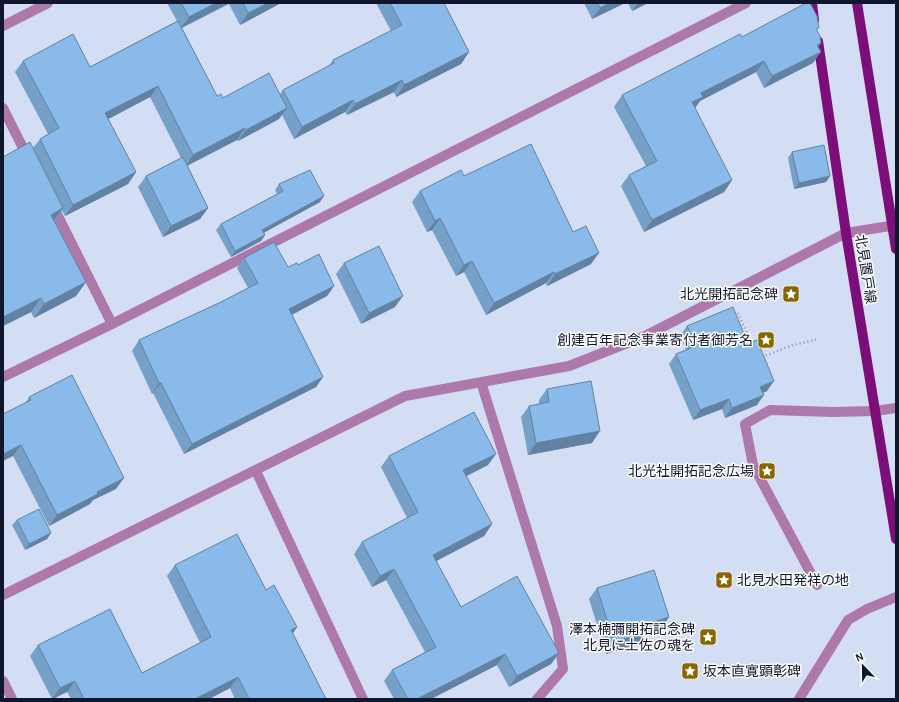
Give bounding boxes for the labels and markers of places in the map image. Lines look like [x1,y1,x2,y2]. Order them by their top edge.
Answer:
place icon: 北光開拓記念碑 [781,284,801,304]
place label: 北光開拓記念碑 [680,286,778,302]
place icon: 創建百年記念事業寄付者御芳名 [756,330,776,350]
place label: 創建百年記念事業寄付者御芳名 [557,332,753,348]
place icon: 北光社開拓記念広場 [757,461,777,481]
place label: 北光社開拓記念広場 [628,463,754,479]
place icon: 北見水田発祥の地 [714,570,734,590]
place label: 北見水田発祥の地 [737,572,849,588]
place label: 澤本楠彌開拓記念碑 北見に土佐の魂を [569,622,695,653]
place icon: 澤本楠彌開拓記念碑 北見に土佐の魂を [698,627,718,647]
place icon: 坂本直寛顕彰碑 [680,661,700,681]
place label: 坂本直寛顕彰碑 [703,663,801,679]

